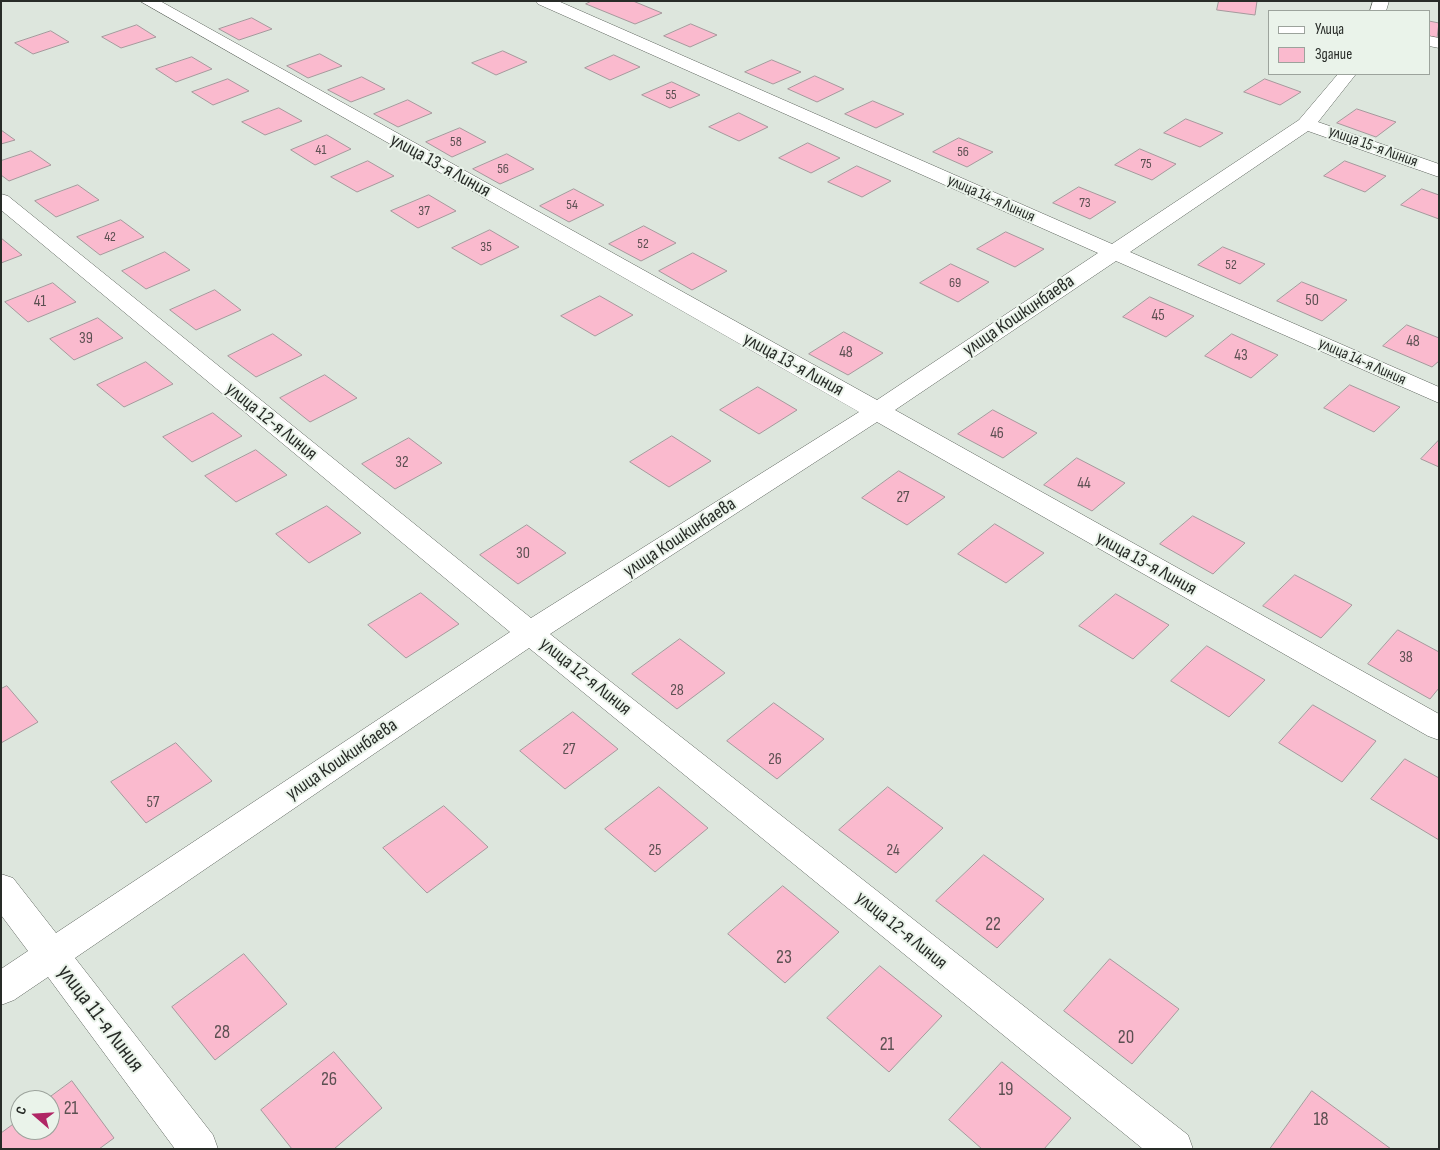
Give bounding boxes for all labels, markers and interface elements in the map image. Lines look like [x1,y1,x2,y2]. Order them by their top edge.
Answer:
legend [1268,10,1430,75]
text: Улица [1315,20,1344,39]
text: Здание [1315,45,1352,64]
house number: 55 [665,87,677,103]
street label: улица 15-я Линия [1326,122,1420,172]
street label: улица 13-я Линия [386,129,494,203]
house number: 58 [450,134,462,150]
house number: 41 [316,142,326,158]
house number: 56 [957,144,969,160]
house number: 75 [1140,156,1152,172]
house number: 56 [497,161,509,177]
street label: улица 14-я Линия [944,171,1038,227]
house number: 73 [1079,195,1091,211]
house number: 54 [566,197,578,213]
house number: 37 [418,203,430,219]
house number: 42 [104,229,116,245]
house number: 52 [637,236,649,252]
house number: 35 [480,239,492,255]
house number: 52 [1225,257,1237,273]
street label: улица Кошкинбаева [959,270,1079,362]
house number: 69 [949,275,961,291]
house number: 50 [1305,291,1319,311]
house number: 41 [34,292,46,312]
house number: 45 [1151,306,1165,326]
street label: улица 13-я Линия [739,328,847,402]
house number: 39 [79,329,93,349]
house number: 48 [1406,332,1420,352]
street label: улица 14-я Линия [1315,334,1409,390]
house number: 48 [839,343,853,363]
house number: 43 [1234,346,1248,366]
street label: улица 12-я Линия [220,378,322,466]
house number: 46 [990,424,1004,444]
house number: 32 [395,453,409,473]
house number: 44 [1077,474,1091,494]
house number: 27 [896,488,910,508]
street label: улица Кошкинбаева [620,493,740,583]
street label: улица 13-я Линия [1092,527,1200,601]
house number: 30 [516,544,530,564]
street label: улица 12-я Линия [534,633,636,721]
house number: 38 [1399,648,1413,668]
house number: 28 [670,681,684,701]
street label: улица Кошкинбаева [282,714,402,806]
house number: 27 [562,740,576,760]
house number: 26 [768,750,782,770]
house number: 57 [147,793,159,813]
house number: 25 [648,841,662,861]
house number: 24 [886,841,900,861]
street label: улица 12-я Линия [850,887,952,975]
house number: 22 [985,914,1001,936]
house number: 23 [776,947,792,969]
street label: улица 11-я Линия [51,960,149,1078]
house number: 28 [214,1022,230,1044]
house number: 20 [1118,1027,1134,1049]
house number: 21 [880,1034,894,1056]
house number: 26 [321,1069,337,1091]
house number: 19 [998,1079,1014,1101]
north arrow [10,1090,60,1140]
house number: 21 [64,1098,78,1120]
text: С [12,1104,30,1116]
house number: 18 [1314,1109,1328,1131]

